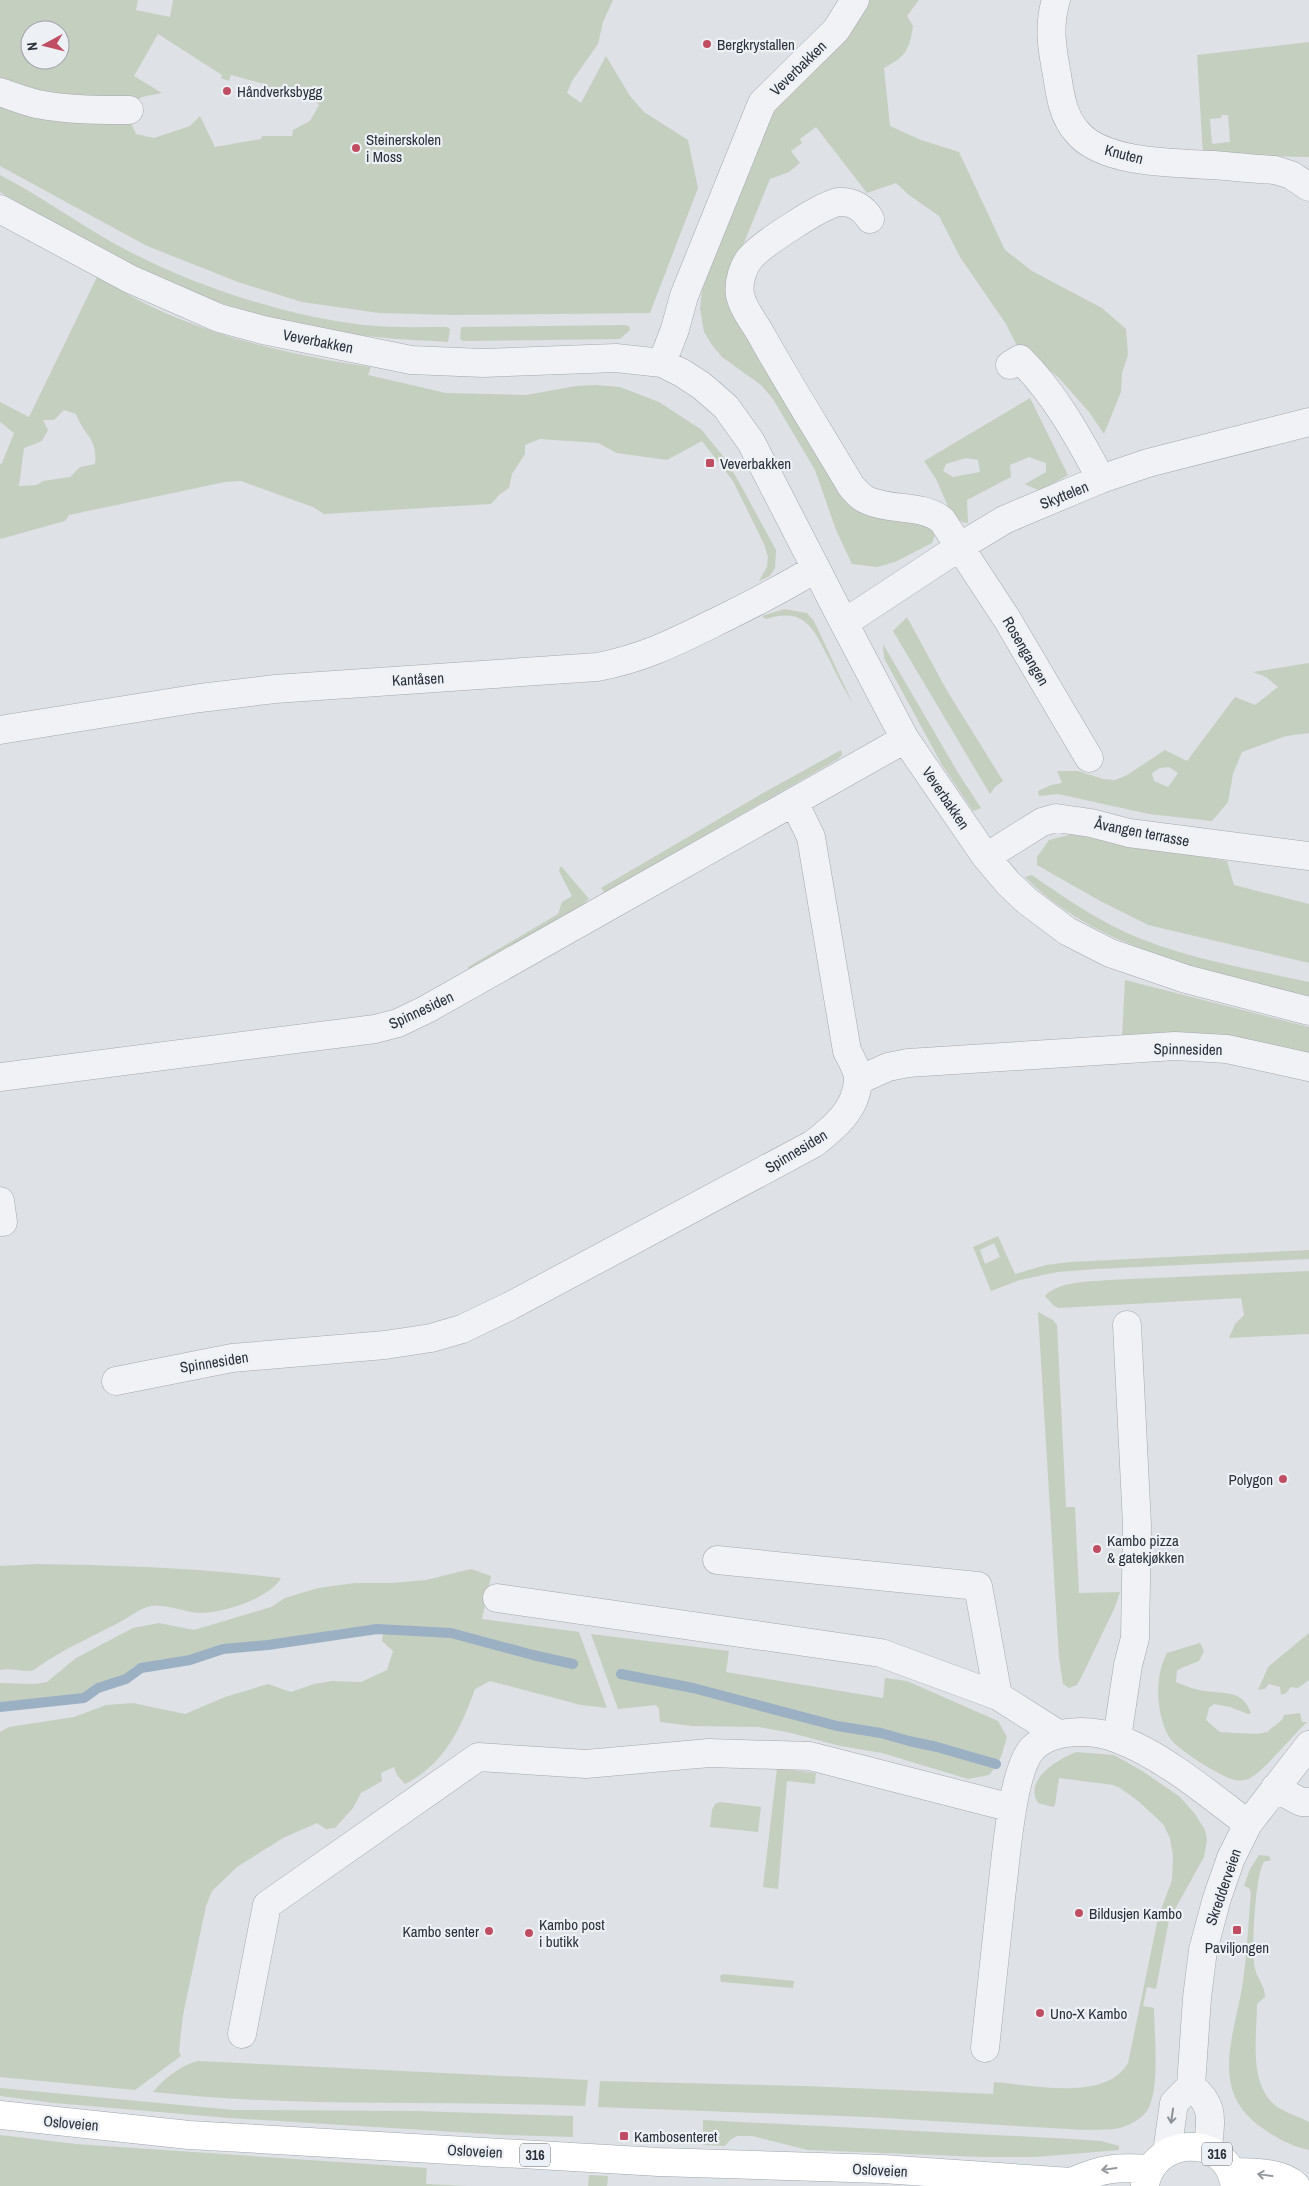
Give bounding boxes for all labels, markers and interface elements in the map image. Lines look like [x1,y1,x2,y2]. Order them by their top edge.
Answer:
north arrow [20,20,70,70]
place label: Bergkrystallen [717,34,795,55]
street label: Veverbakken [765,36,831,100]
marker: Bergkrystallen [701,38,713,50]
text: N [23,41,42,52]
place label: Håndverksbygg [237,81,323,102]
marker: Håndverksbygg [221,85,233,97]
place label: Steinerskolen i Moss [366,129,441,167]
street label: Knuten [1103,139,1145,169]
marker: Steinerskolen i Moss [350,142,362,154]
street label: Veverbakken [281,324,355,358]
place label: Veverbakken [720,453,791,474]
marker: Veverbakken [704,457,716,469]
street label: Skyttelen [1037,476,1091,514]
street label: Rosengangen [998,613,1054,689]
street label: Kantåsen [391,667,445,691]
street label: Veverbakken [917,763,975,833]
street label: Åvangen terrasse [1092,812,1191,852]
street label: Spinnesiden [385,986,457,1034]
street label: Spinnesiden [1153,1038,1223,1060]
street label: Spinnesiden [761,1124,831,1178]
street label: Spinnesiden [178,1346,250,1378]
place label: Polygon [1229,1469,1273,1490]
marker: Polygon [1277,1473,1289,1485]
place label: Kambo pizza & gatekjøkken [1107,1530,1184,1568]
marker: Kambo pizza & gatekjøkken [1091,1543,1103,1555]
street label: Skredderveien [1200,1846,1246,1928]
place label: Bildusjen Kambo [1089,1903,1182,1924]
marker: Bildusjen Kambo [1073,1907,1085,1919]
place label: Kambo post i butikk [539,1914,605,1952]
place label: Kambo senter [402,1921,479,1942]
marker: Paviljongen [1231,1924,1243,1936]
marker: Kambo senter [483,1925,495,1937]
marker: Kambo post i butikk [523,1927,535,1939]
place label: Paviljongen [1205,1937,1269,1958]
place label: Uno-X Kambo [1050,2003,1127,2024]
marker: Uno-X Kambo [1034,2007,1046,2019]
one-way arrow [1167,2107,1177,2123]
street label: Osloveien [42,2110,100,2136]
place label: Kambosenteret [634,2126,718,2147]
marker: Kambosenteret [618,2130,630,2142]
street label: Osloveien [447,2139,503,2163]
road number: 316 [1202,2142,1232,2166]
road number: 316 [520,2144,550,2166]
street label: Osloveien [852,2158,908,2182]
one-way arrow [1102,2164,1118,2174]
one-way arrow [1258,2170,1274,2180]

